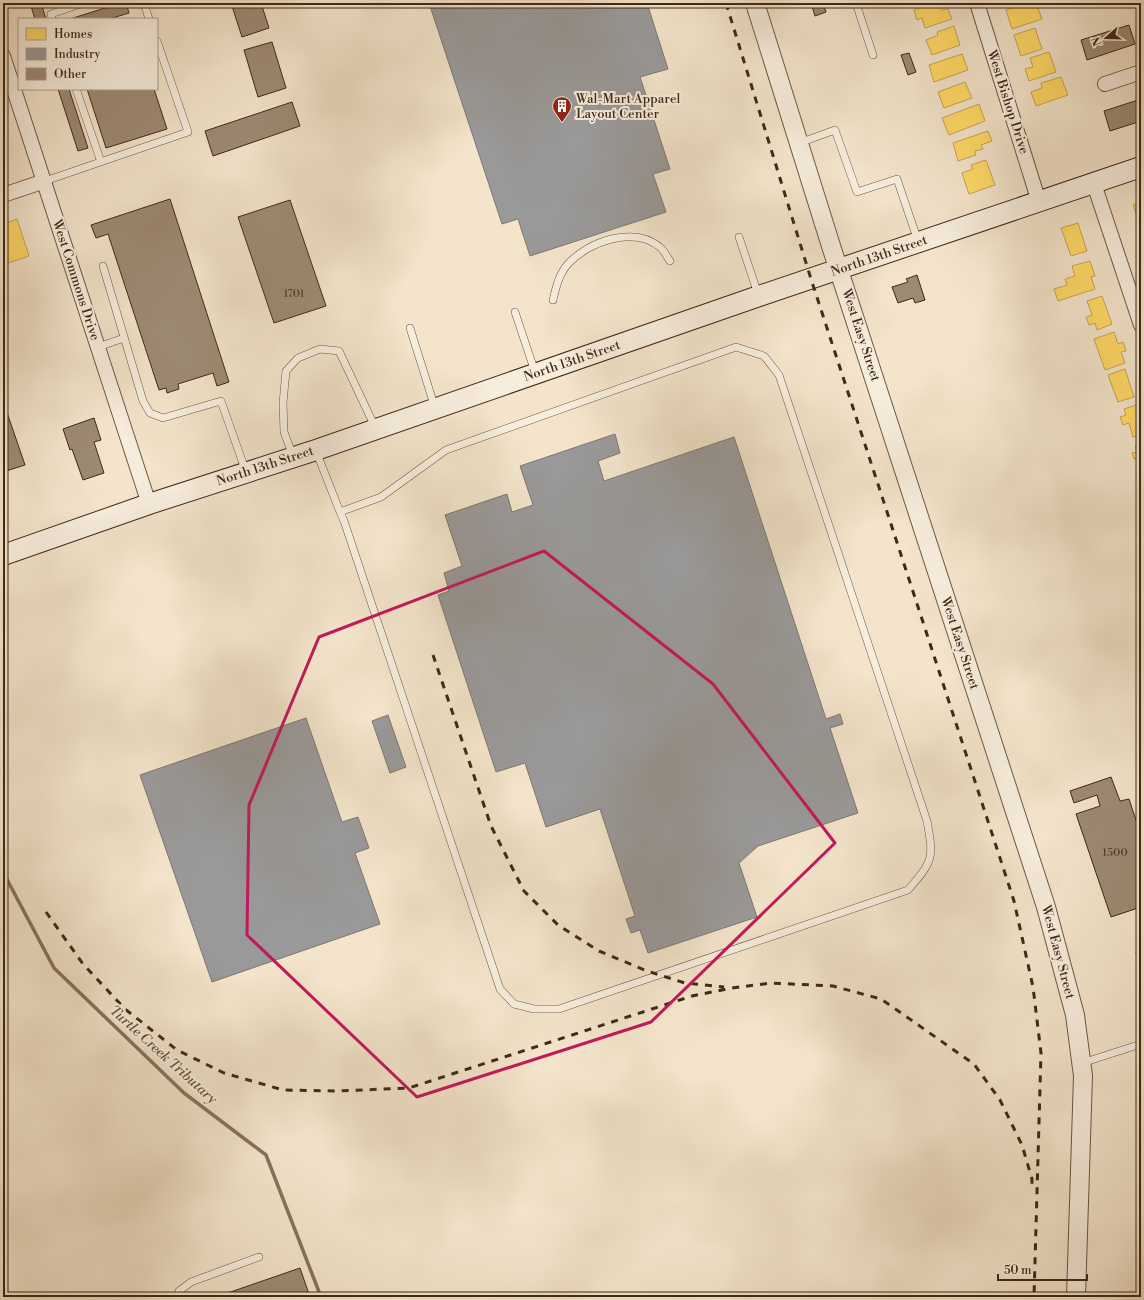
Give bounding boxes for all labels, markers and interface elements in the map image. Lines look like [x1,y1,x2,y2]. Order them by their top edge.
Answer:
legend [18,18,158,90]
north arrow [1086,18,1126,58]
text: Homes [54,27,92,42]
text: N [1089,34,1106,48]
text: Industry [54,47,101,62]
street label: West Bishop Drive [983,47,1032,156]
text: Other [54,67,86,82]
place label: Wal-Mart Apparel Layout Center [575,91,680,122]
building icon: Wal-Mart Apparel Layout Center [551,95,573,123]
street label: West Commons Drive [49,217,103,343]
street label: North 13th Street [829,232,930,280]
street label: West Easy Street [838,286,884,384]
house number: 1701 [283,287,305,301]
street label: North 13th Street [522,337,623,385]
street label: North 13th Street [214,443,316,489]
street label: West Easy Street [937,594,983,692]
house number: 1500 [1102,846,1128,860]
street label: West Easy Street [1038,902,1078,1001]
water label: Turtle Creek Tributary [105,1002,221,1109]
scale bar [998,1256,1087,1282]
text: 50 m [1004,1263,1032,1278]

